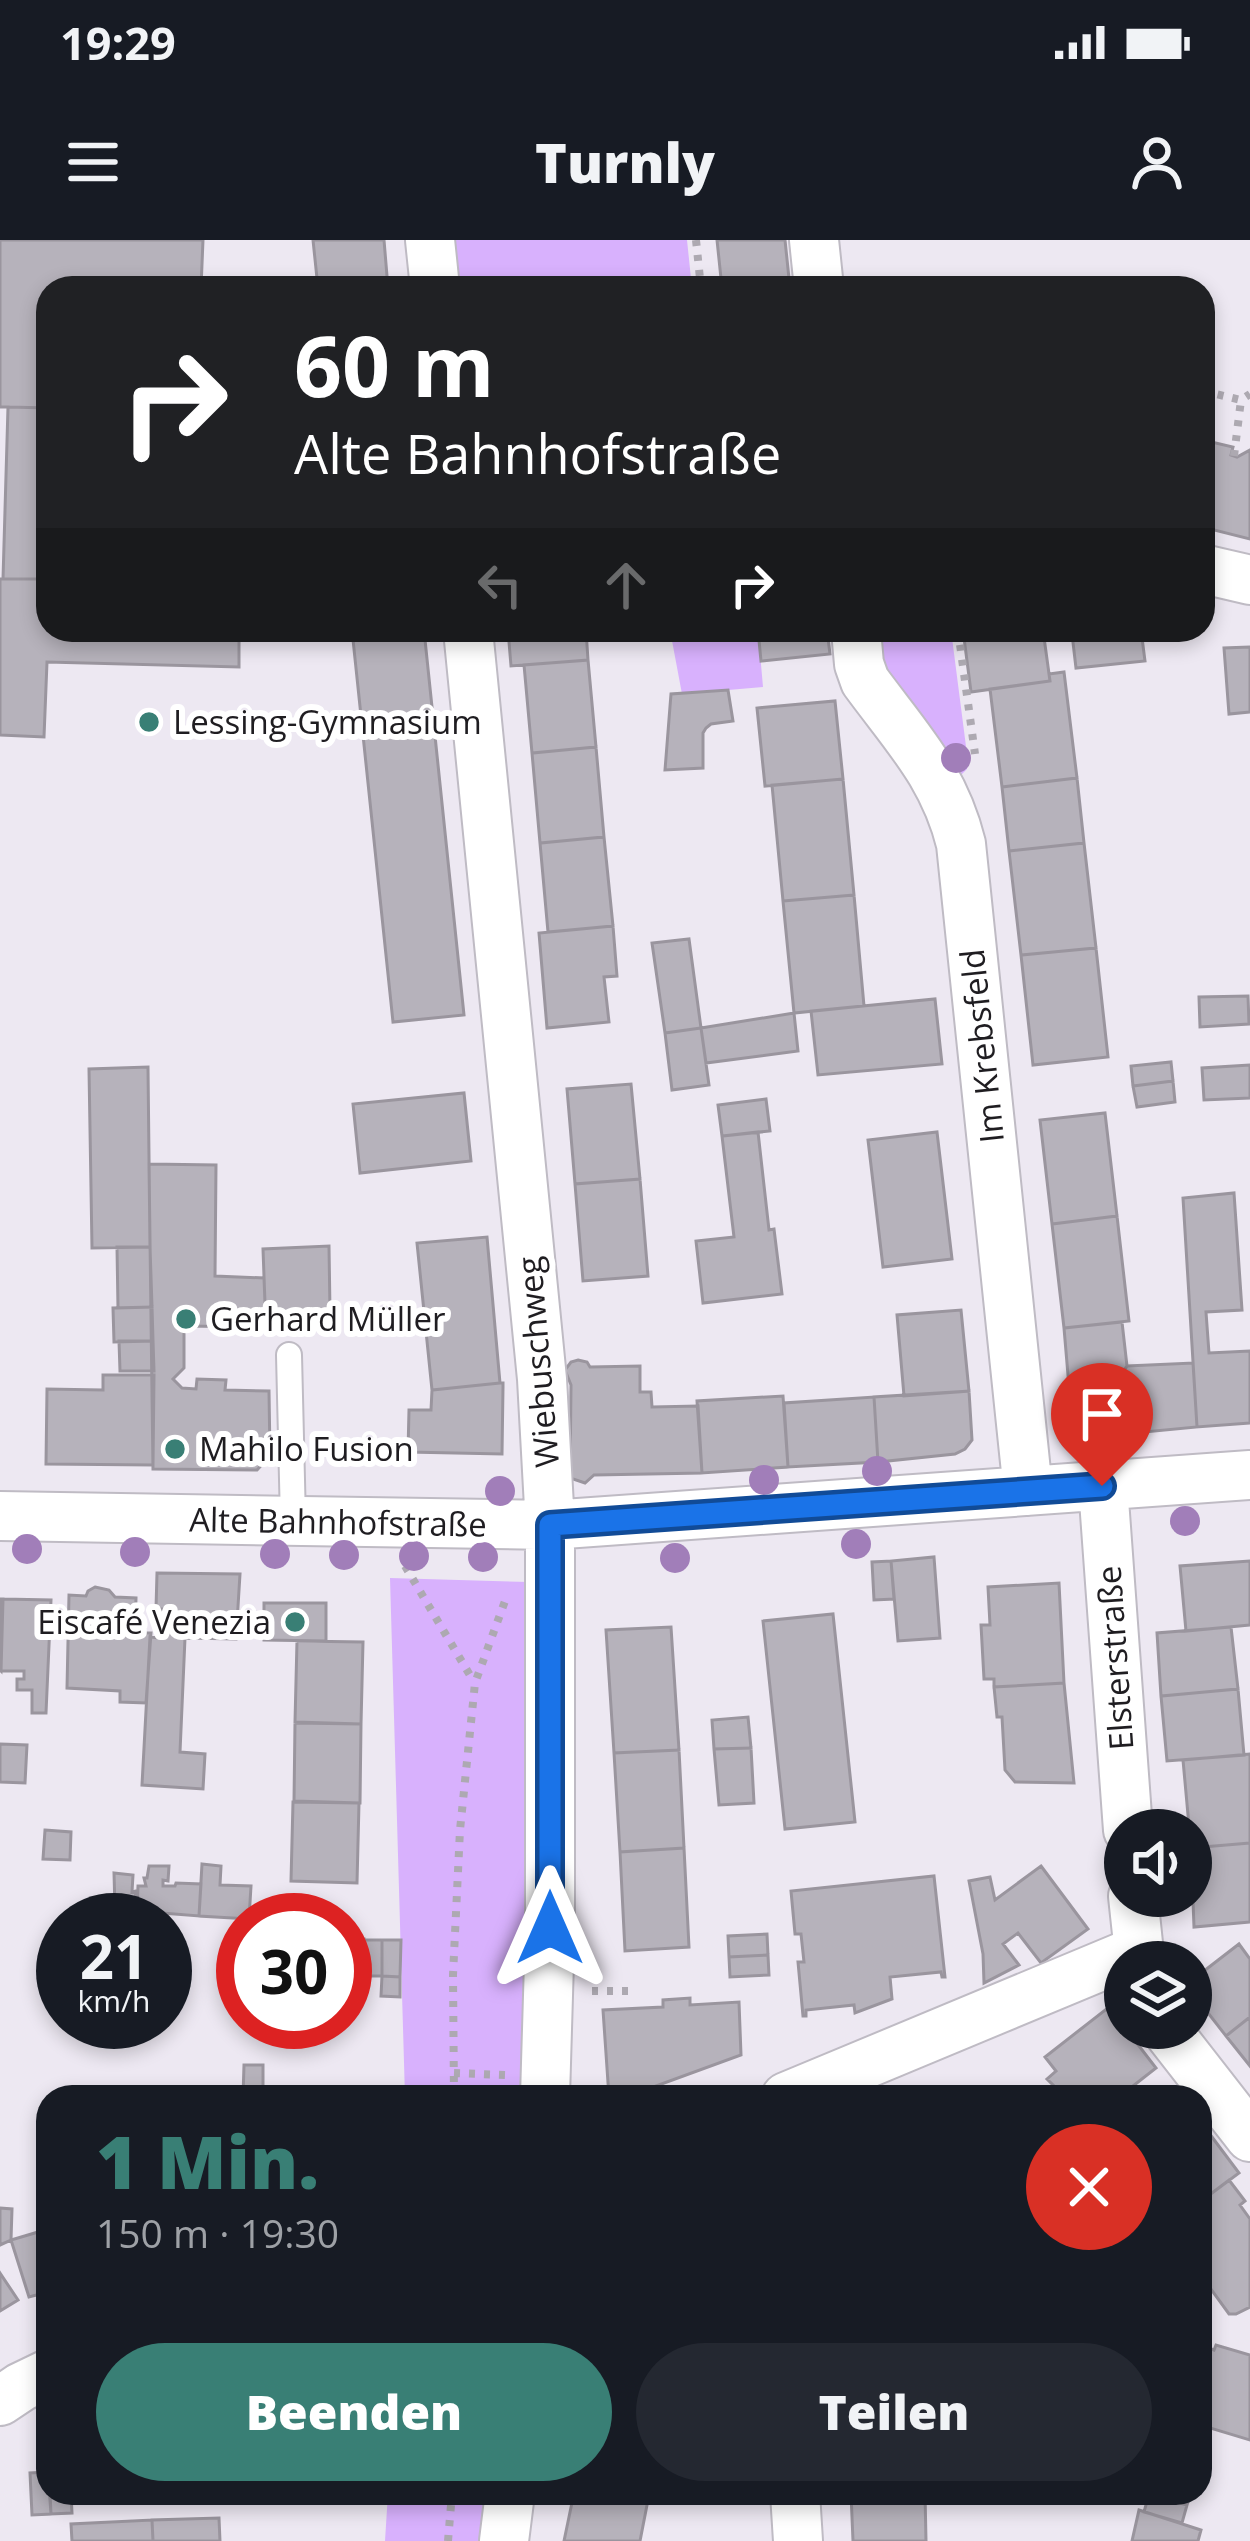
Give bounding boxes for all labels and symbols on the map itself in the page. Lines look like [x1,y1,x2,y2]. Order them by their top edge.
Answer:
place label: Lessing-Gymnasium [173,699,482,744]
marker: Lessing-Gymnasium [136,709,162,735]
street label: Im Krebsfeld [949,947,1014,1145]
street label: Wiebuschweg [506,1255,569,1469]
place label: Gerhard Müller [210,1296,445,1341]
marker: Gerhard Müller [173,1306,199,1332]
pin [1051,1363,1153,1486]
place label: Mahilo Fusion [199,1426,414,1471]
marker: Mahilo Fusion [162,1436,188,1462]
street label: Alte Bahnhofstraße [189,1496,487,1547]
street label: Elsterstraße [1086,1564,1143,1752]
place label: Eiscafé Venezia [37,1599,271,1644]
marker: Eiscafé Venezia [282,1609,308,1635]
position arrow [487,1865,613,1991]
speed limit sign: 30 [216,1893,372,2049]

